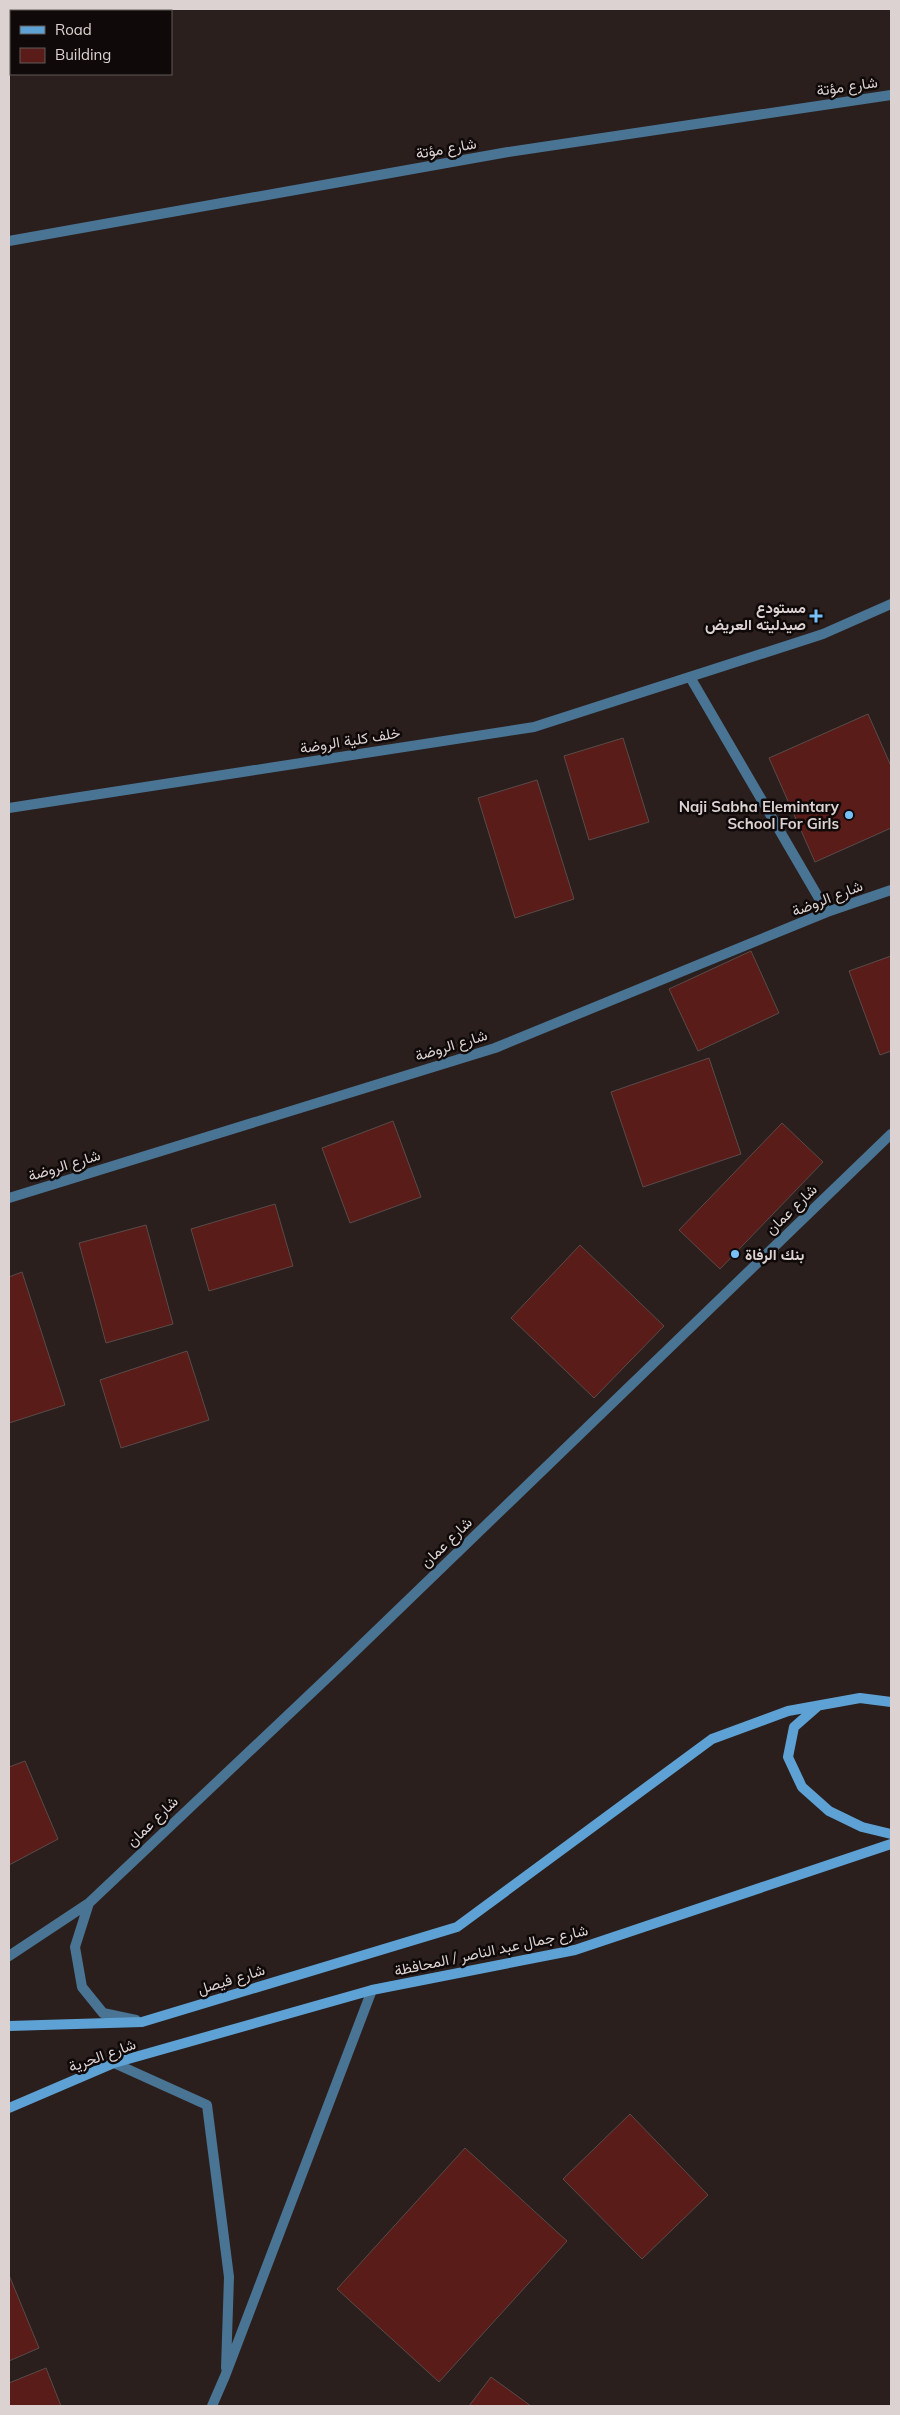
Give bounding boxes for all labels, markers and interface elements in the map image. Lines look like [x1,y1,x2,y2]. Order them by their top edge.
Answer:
legend [10,10,172,75]
text: Road [55,20,92,39]
text: Building [55,45,111,64]
street label: شارع مؤتة [815,72,879,102]
street label: شارع مؤتة [414,133,478,165]
place label: مستودع صيدليته العريض [705,598,806,634]
marker: مستودع صيدليته العريض [810,610,822,622]
street label: خلف كلية الروضة [298,723,402,757]
place label: Naji Sabha Elemintary School For Girls [679,797,840,833]
marker: Naji Sabha Elemintary School For Girls [843,809,855,821]
street label: شارع الروضة [789,876,866,922]
street label: شارع الروضة [413,1025,490,1067]
street label: شارع الروضة [26,1145,103,1187]
street label: شارع عمان [761,1180,822,1240]
place label: بنك الرفاة [745,1245,804,1264]
marker: بنك الرفاة [729,1248,741,1260]
street label: شارع عمان [416,1513,477,1573]
street label: شارع عمان [122,1792,183,1852]
street label: شارع جمال عبد الناصر / المحافظة [392,1920,590,1982]
street label: شارع فيصل [195,1960,268,2000]
street label: شارع الحرية [66,2034,139,2078]

